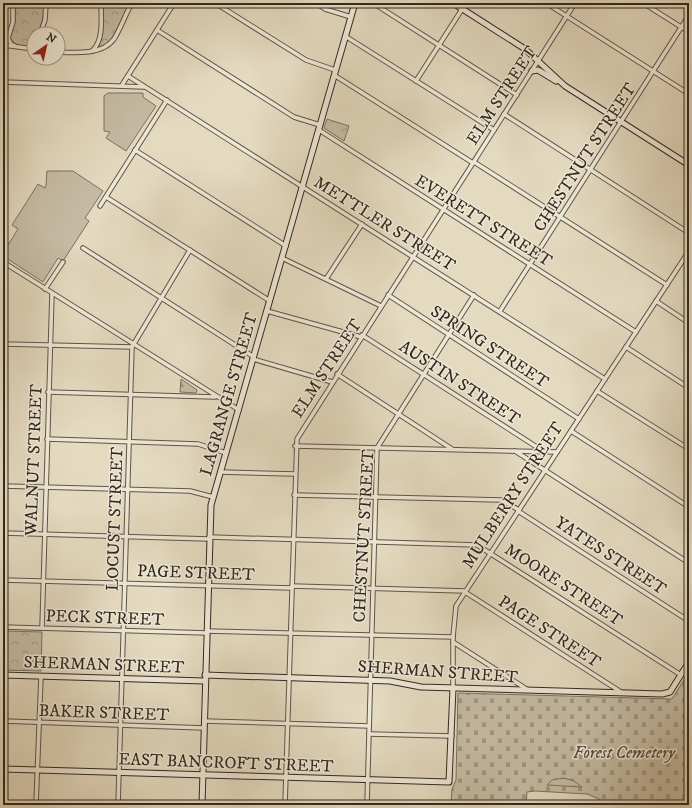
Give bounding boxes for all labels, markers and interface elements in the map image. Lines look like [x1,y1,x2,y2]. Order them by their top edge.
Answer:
north arrow [26,26,66,66]
text: N [43,30,59,47]
street label: ELM STREET [462,42,542,149]
street label: CHESTNUT STREET [528,79,641,236]
street label: EVERETT STREET [411,170,556,272]
street label: METTLER STREET [310,171,459,276]
street label: SPRING STREET [426,300,553,393]
street label: LAGRANGE STREET [195,310,263,478]
street label: ELM STREET [287,315,367,422]
street label: AUSTIN STREET [395,335,524,430]
street label: WALNUT STREET [20,384,48,537]
street label: MULBERRY STREET [457,418,569,573]
street label: LOCUST STREET [101,446,129,592]
street label: CHESTNUT STREET [348,449,380,623]
street label: YATES STREET [551,512,670,600]
street label: MOORE STREET [500,538,627,631]
street label: PAGE STREET [137,560,255,586]
street label: PAGE STREET [494,591,605,673]
street label: PECK STREET [45,605,165,631]
street label: SHERMAN STREET [23,651,185,679]
street label: SHERMAN STREET [357,655,519,689]
street label: BAKER STREET [38,700,170,726]
park label: Forest Cemetery [573,742,676,764]
street label: EAST BANCROFT STREET [118,748,334,778]

